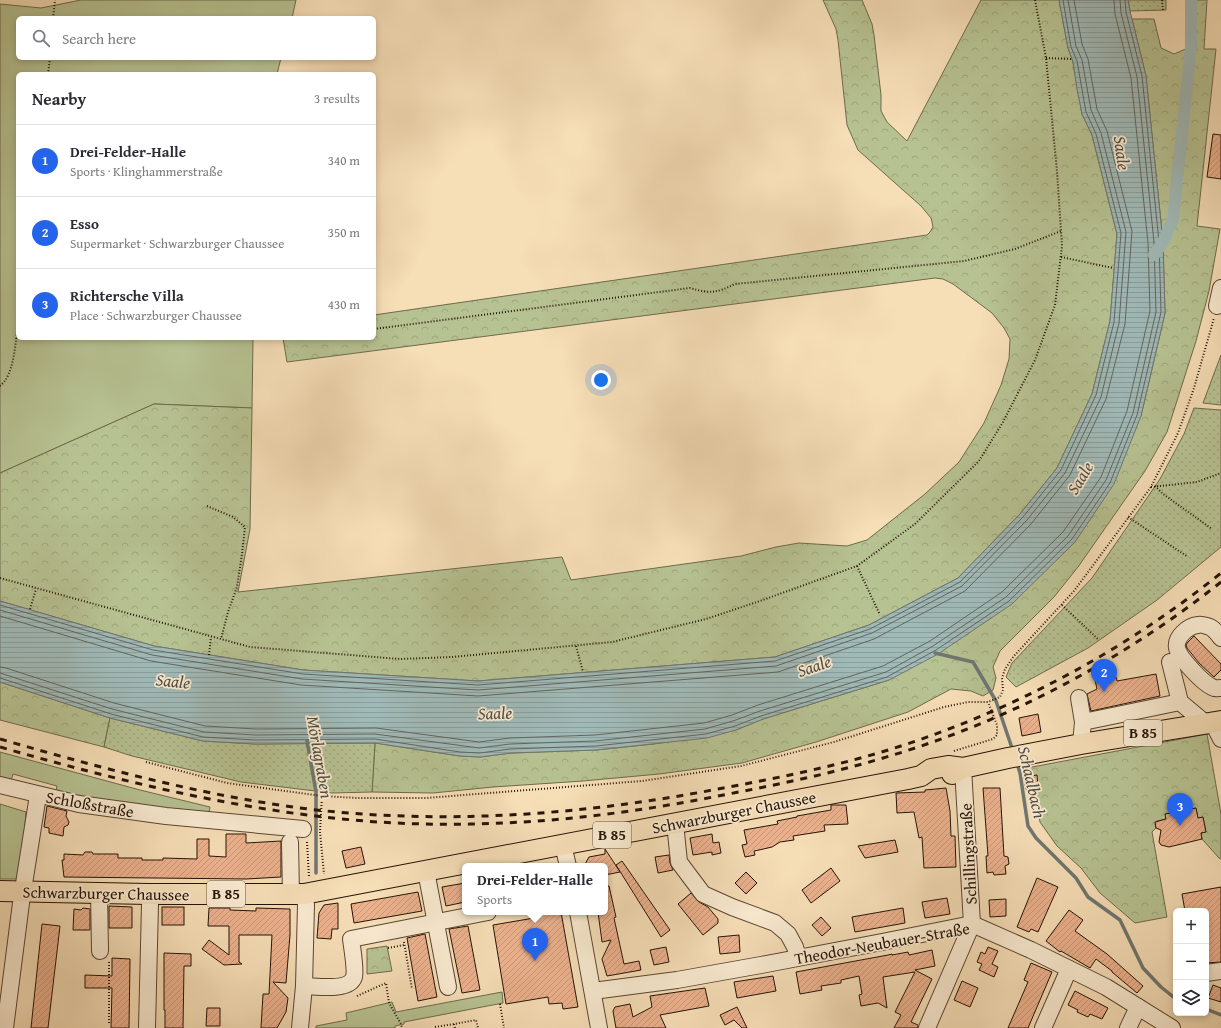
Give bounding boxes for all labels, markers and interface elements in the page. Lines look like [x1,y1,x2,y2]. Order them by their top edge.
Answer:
search box [16,16,376,60]
icon: search [30,27,52,49]
text: Search here [62,28,136,49]
text: Nearby [32,86,86,111]
text: 3 results [314,89,360,108]
water label: Saale [1108,134,1137,172]
text: Drei-Felder-Halle [70,141,186,162]
text: 1 [42,151,48,170]
text: 340 m [328,151,360,170]
text: Sports · Klinghammerstraße [70,162,223,181]
text: Esso [70,213,99,234]
text: 2 [42,223,48,242]
text: 350 m [328,223,360,242]
text: Supermarket · Schwarzburger Chaussee [70,234,284,253]
text: Richtersche Villa [70,285,184,306]
text: 3 [42,295,48,314]
text: 430 m [328,295,360,314]
text: Place · Schwarzburger Chaussee [70,306,242,325]
your location [591,370,611,390]
water label: Saale [1060,456,1099,499]
water label: Saale [794,648,834,683]
pin: 2 [1091,659,1117,692]
water label: Saale [155,666,192,695]
water label: Saale [477,699,513,726]
water label: Mörlagraben [301,714,340,801]
road number: B 85 [1124,720,1162,746]
water label: Schaalbach [1012,743,1053,821]
street label: Schloßstraße [44,784,136,824]
street label: Schwarzburger Chaussee [650,784,818,840]
pin: 3 [1167,793,1193,826]
street label: Schillingstraße [953,803,983,905]
road number: B 85 [593,822,631,848]
popup [462,863,608,915]
text: Drei-Felder-Halle [477,869,593,890]
street label: Schwarzburger Chaussee [22,880,190,906]
road number: B 85 [207,881,245,907]
text: Sports [477,890,512,909]
map controls [1173,908,1209,1016]
button: + [1173,908,1209,944]
street label: Theodor-Neubauer-Straße [793,916,971,970]
pin: 1 [522,928,548,961]
button: − [1173,944,1209,980]
button: layers [1173,980,1209,1016]

